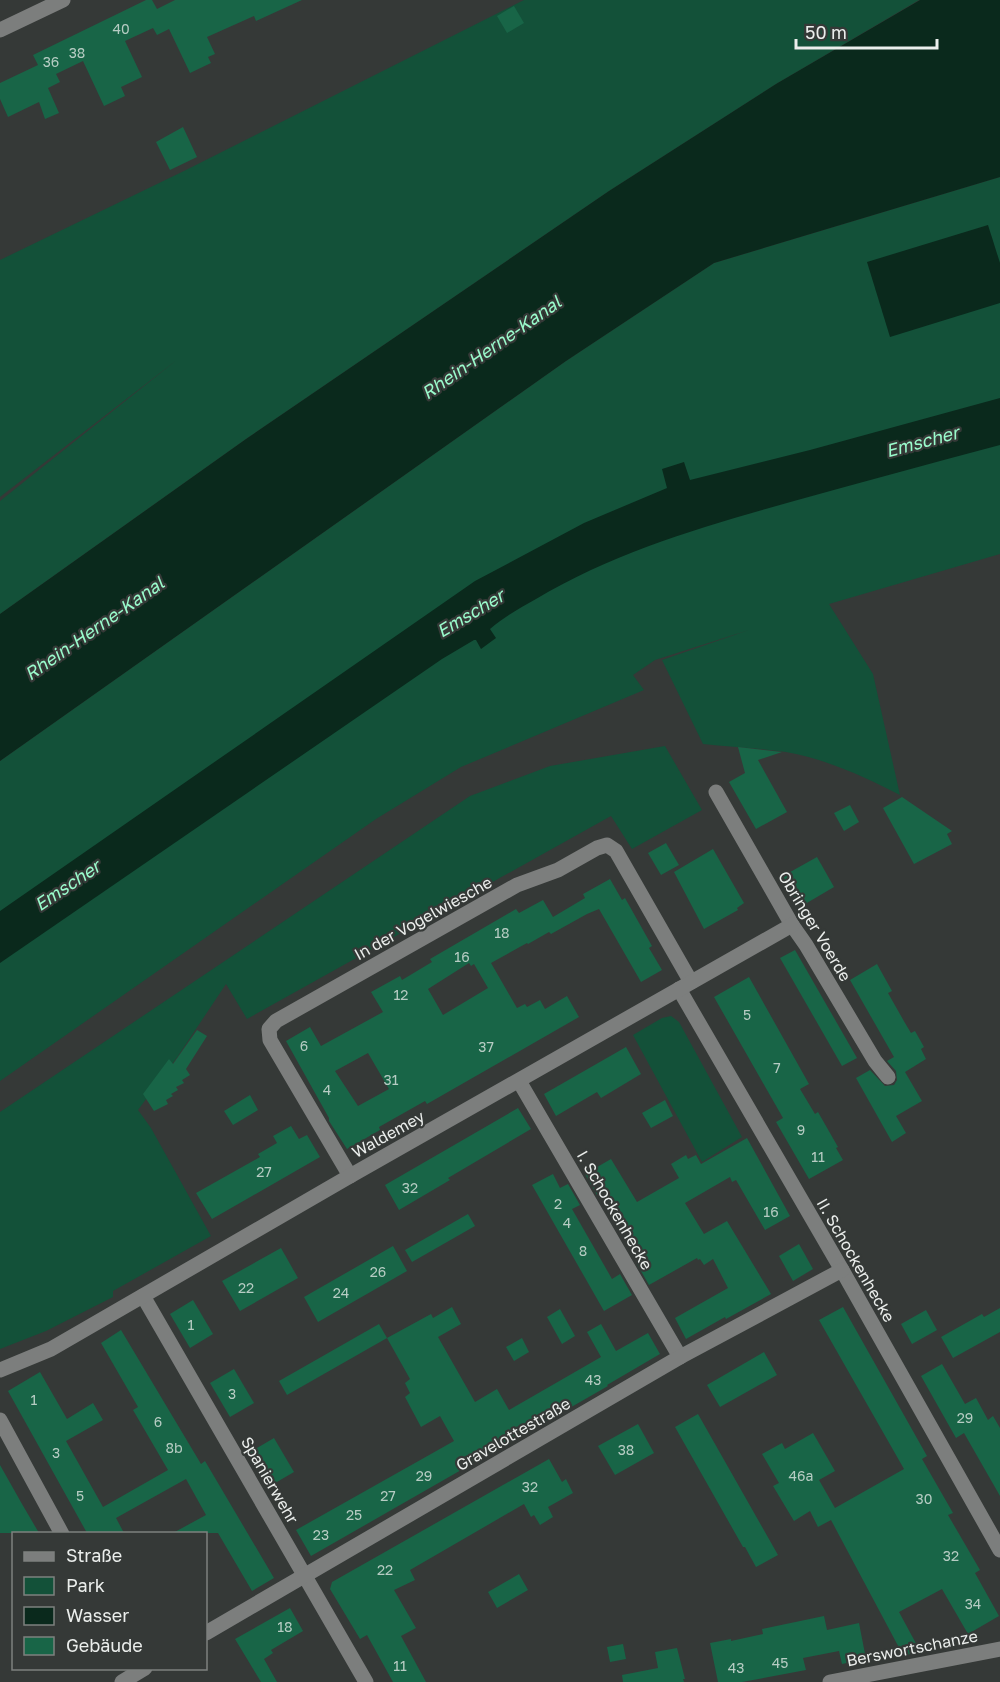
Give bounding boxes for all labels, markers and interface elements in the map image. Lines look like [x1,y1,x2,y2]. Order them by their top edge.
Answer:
scale bar [796,12,937,50]
house number: 40 [112,20,130,37]
text: 50 m [805,21,847,43]
house number: 38 [69,44,85,61]
house number: 36 [43,53,59,70]
water label: Rhein-Herne-Kanal [417,290,566,403]
water label: Emscher [883,420,964,461]
water label: Rhein-Herne-Kanal [20,571,169,684]
water label: Emscher [432,583,510,642]
water label: Emscher [30,853,107,915]
street label: Obringer Voerde [774,867,856,985]
street label: In der Vogelwiesche [351,872,495,964]
house number: 18 [494,924,510,941]
house number: 16 [454,948,470,965]
house number: 12 [394,986,408,1003]
house number: 5 [743,1006,751,1023]
house number: 6 [300,1037,308,1054]
house number: 37 [478,1038,494,1055]
house number: 7 [773,1059,781,1076]
house number: 31 [384,1071,399,1088]
house number: 4 [323,1081,331,1098]
street label: Waldemey [348,1106,428,1162]
house number: 9 [797,1121,805,1138]
street label: I. Schockenhecke [573,1147,657,1273]
house number: 11 [811,1148,825,1165]
house number: 27 [256,1163,272,1180]
house number: 32 [402,1179,418,1196]
house number: 2 [554,1195,562,1212]
street label: II. Schockenhecke [812,1195,900,1325]
house number: 16 [763,1203,779,1220]
house number: 4 [563,1214,571,1231]
house number: 8 [579,1242,587,1259]
house number: 26 [370,1263,386,1280]
house number: 22 [238,1279,254,1296]
house number: 24 [333,1284,349,1301]
house number: 1 [188,1316,195,1333]
house number: 43 [585,1371,601,1388]
house number: 3 [228,1385,236,1402]
house number: 1 [31,1391,38,1408]
street label: Gravelottestraße [452,1393,574,1475]
house number: 29 [957,1409,973,1426]
house number: 6 [154,1413,162,1430]
street label: Spanierwehr [237,1433,303,1527]
house number: 8b [165,1439,183,1456]
house number: 38 [618,1441,634,1458]
house number: 3 [52,1444,60,1461]
house number: 29 [416,1467,432,1484]
house number: 46a [789,1467,813,1484]
house number: 32 [522,1478,538,1495]
house number: 5 [76,1487,84,1504]
house number: 27 [380,1487,396,1504]
house number: 30 [916,1490,932,1507]
house number: 25 [346,1506,362,1523]
house number: 23 [313,1526,329,1543]
legend [12,1532,207,1670]
text: Straße [66,1544,122,1566]
house number: 32 [943,1547,959,1564]
house number: 22 [377,1561,393,1578]
text: Park [66,1574,105,1596]
house number: 34 [965,1595,981,1612]
text: Wasser [66,1604,129,1626]
house number: 18 [277,1618,293,1635]
street label: Berswortschanze [845,1625,979,1671]
text: Gebäude [66,1634,143,1656]
house number: 45 [772,1654,788,1671]
house number: 11 [393,1657,407,1674]
house number: 43 [728,1659,744,1676]

